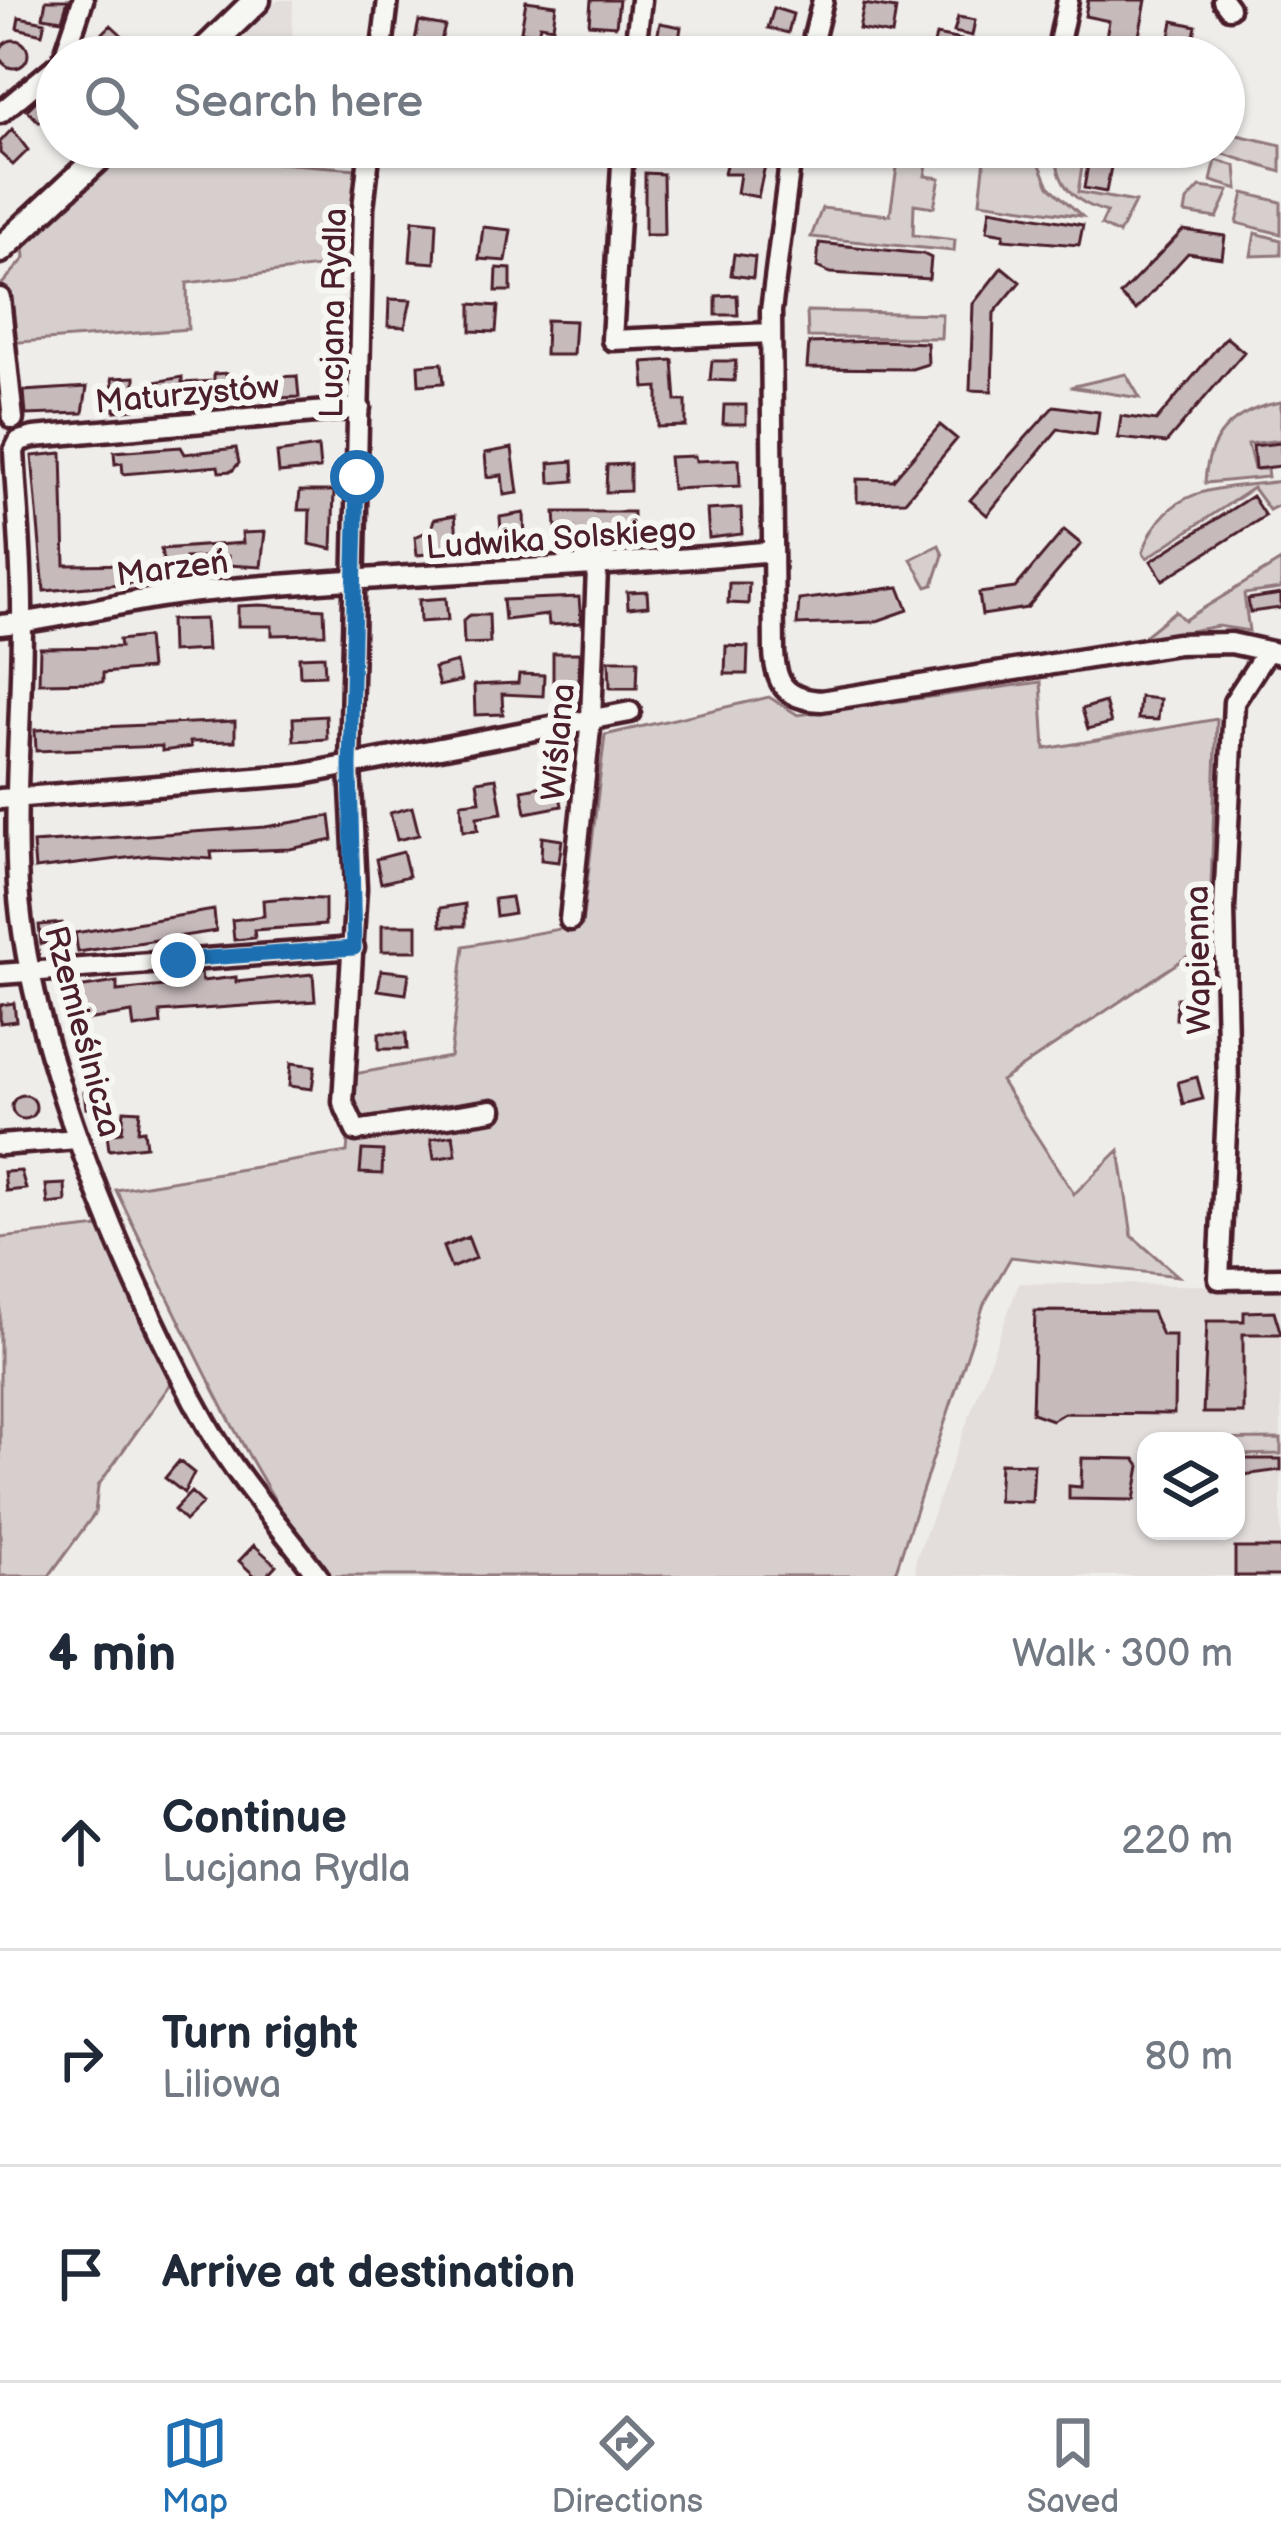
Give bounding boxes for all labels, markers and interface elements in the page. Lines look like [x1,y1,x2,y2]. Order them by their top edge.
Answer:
search box [36,36,1245,168]
icon: search [78,69,144,135]
text: Search here [174,75,423,130]
street label: Lucjana Rydla [312,208,356,419]
street label: Maturzystów [93,367,281,423]
route start [330,450,384,504]
street label: Ludwika Solskiego [425,510,698,568]
street label: Marzeń [114,542,230,596]
street label: Wiślana [534,682,584,803]
street label: Wapienna [1178,885,1220,1035]
street label: Rzemieślnicza [35,922,129,1141]
route end [151,933,205,987]
map controls [1137,1432,1245,1540]
button: layers [1137,1432,1245,1540]
text: 4 min [48,1624,176,1685]
text: Walk · 300 m [1012,1631,1233,1678]
text: Continue [162,1791,347,1846]
icon: ahead [48,1809,114,1875]
text: 220 m [1121,1818,1233,1865]
text: Lucjana Rydla [162,1846,411,1893]
text: Turn right [162,2007,358,2062]
icon: right [48,2025,114,2091]
text: 80 m [1145,2034,1233,2081]
text: Liliowa [162,2062,281,2109]
icon: arrive [48,2241,114,2307]
text: Arrive at destination [162,2246,575,2301]
tab: Map [162,2410,228,2522]
tab: Directions [551,2410,703,2522]
tab: Saved [1027,2410,1119,2522]

